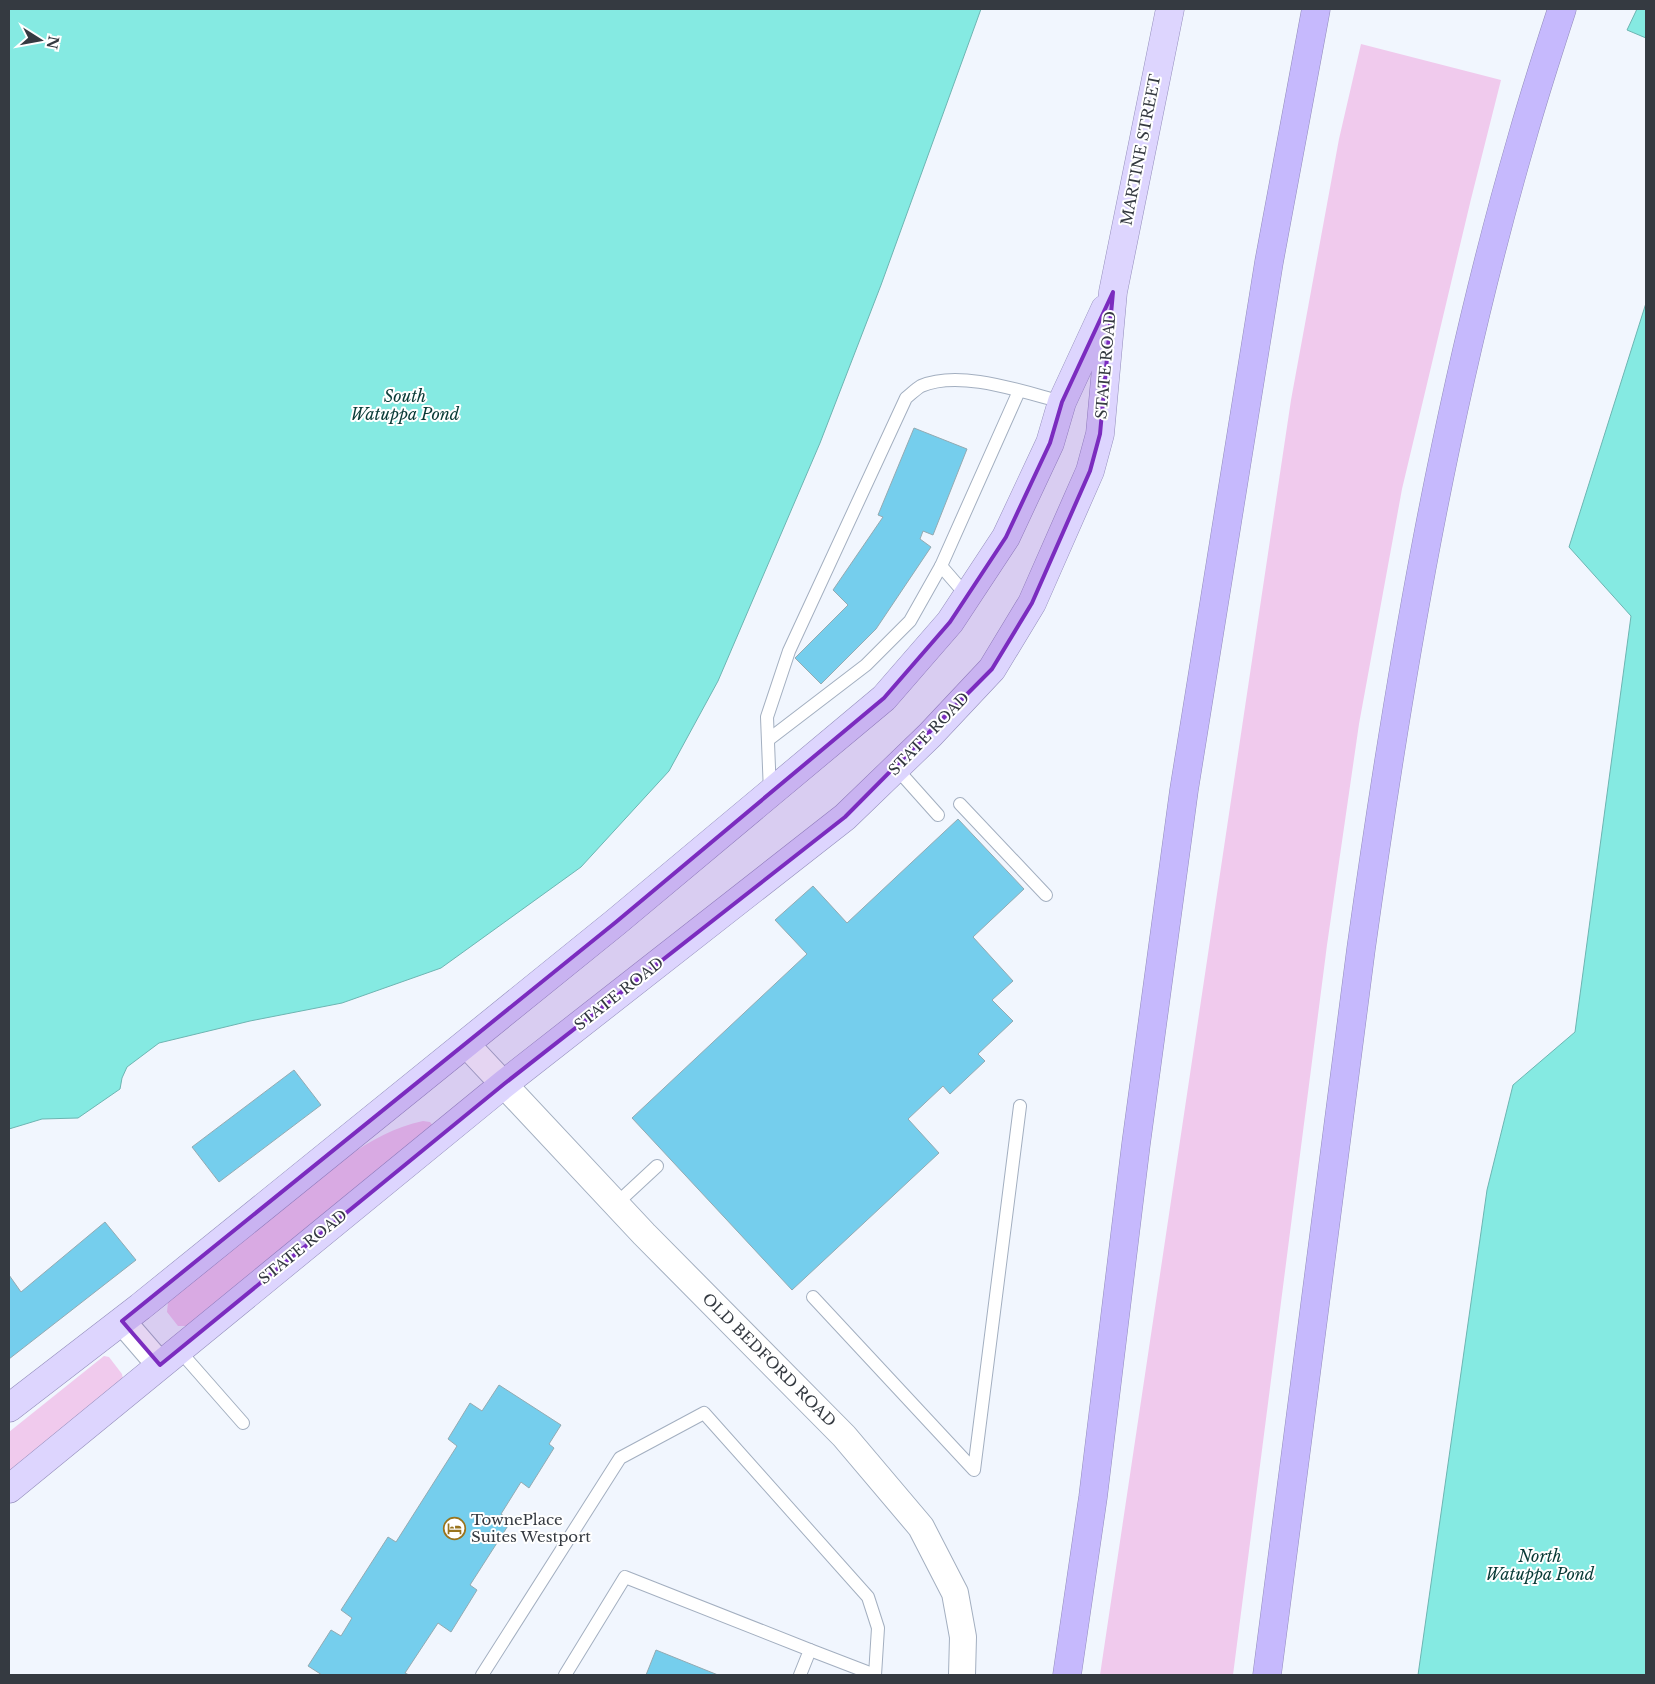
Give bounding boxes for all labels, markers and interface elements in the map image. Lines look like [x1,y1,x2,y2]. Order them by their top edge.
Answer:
north arrow [15,15,65,65]
text: N [43,34,63,51]
street label: MARTINE STREET [1117,73,1164,227]
street label: STATE ROAD [1091,310,1120,420]
water label: South Watuppa Pond [351,386,460,424]
street label: STATE ROAD [884,688,973,779]
street label: STATE ROAD [570,953,667,1034]
street label: STATE ROAD [255,1205,351,1288]
street label: OLD BEDFORD ROAD [699,1289,840,1430]
place label: TownePlace Suites Westport [471,1510,591,1546]
hotel icon: TownePlace Suites Westport [443,1517,467,1541]
water label: North Watuppa Pond [1486,1546,1595,1584]

